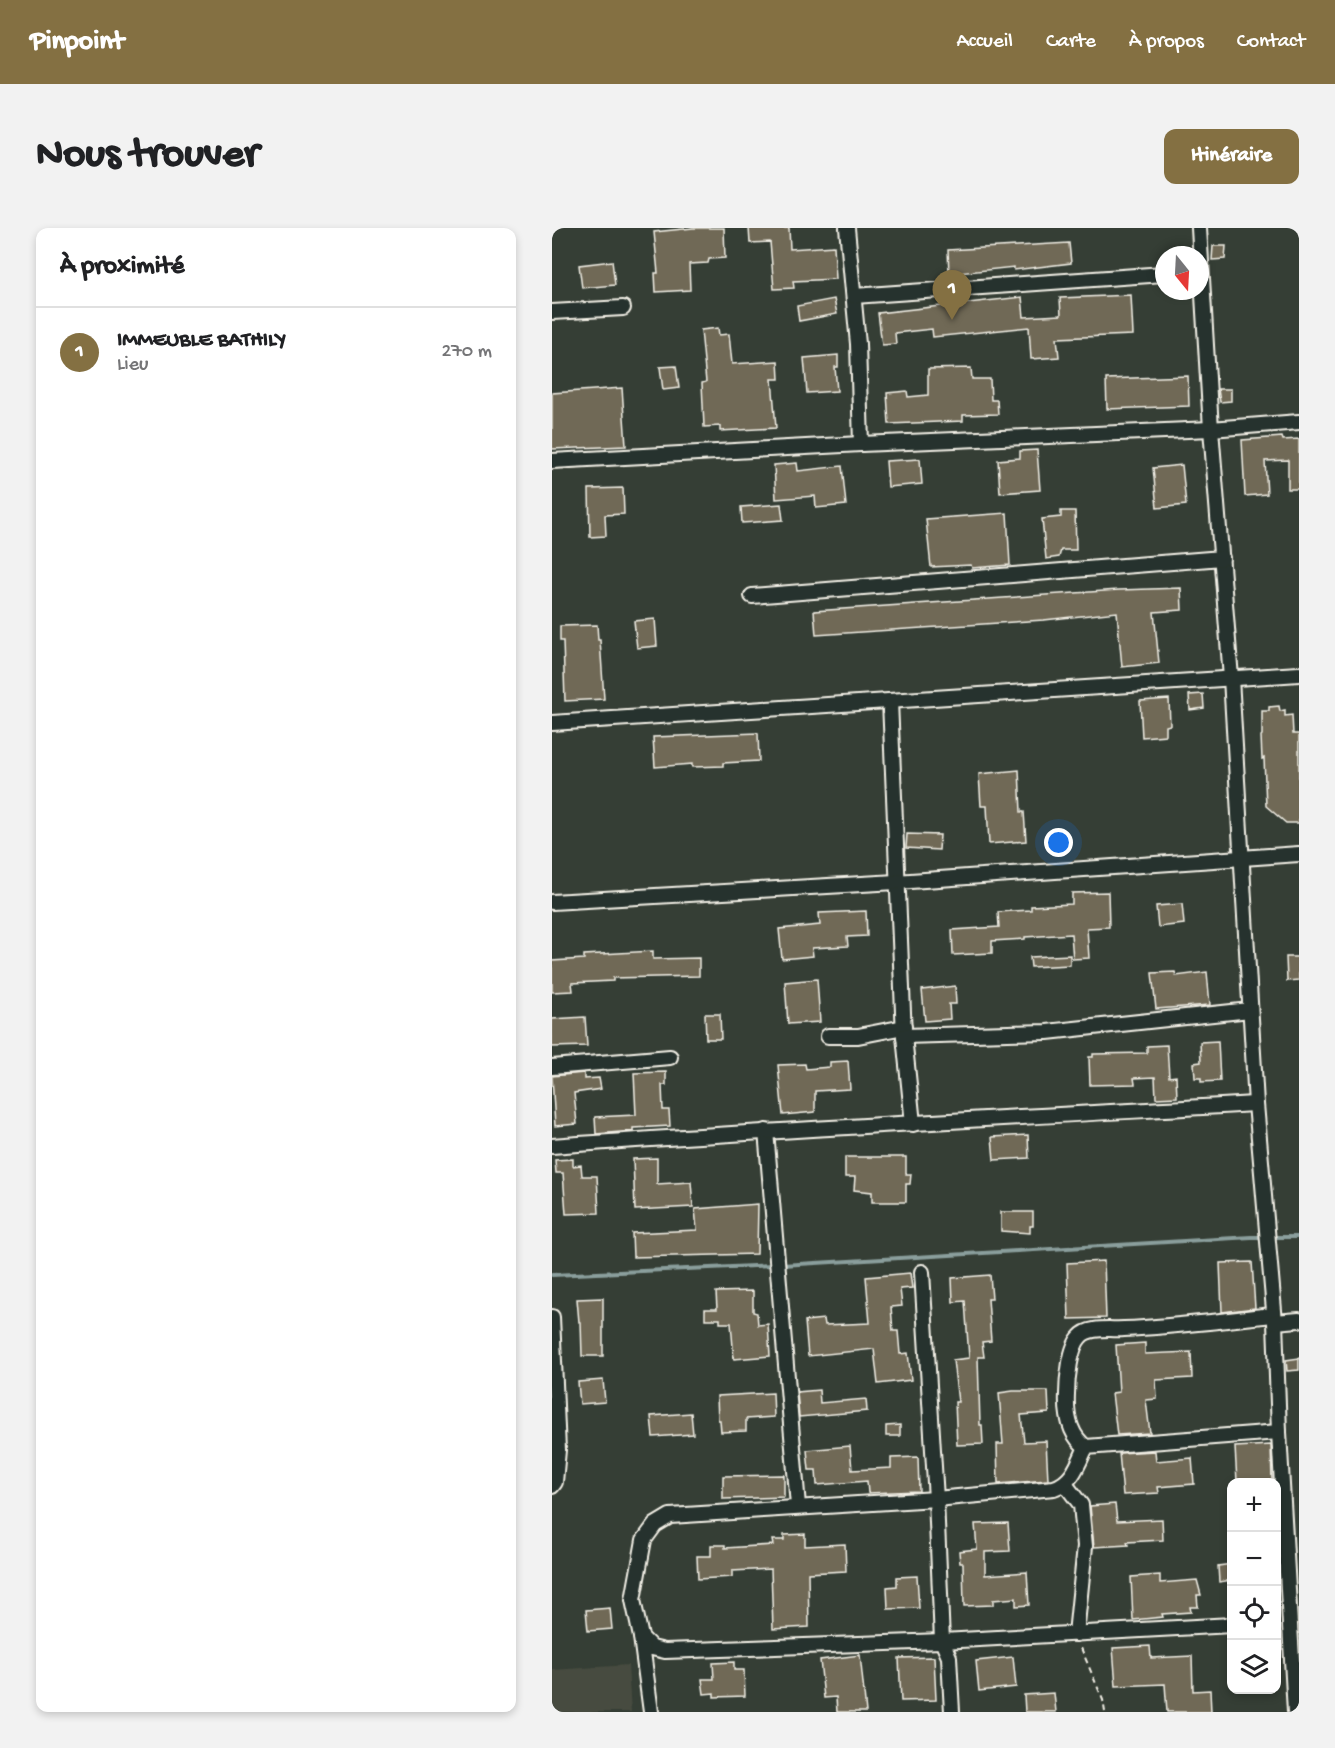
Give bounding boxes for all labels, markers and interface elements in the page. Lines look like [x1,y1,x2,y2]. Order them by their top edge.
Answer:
text: Pinpoint [30,26,124,59]
text: Accueil [956,30,1013,55]
text: Carte [1046,30,1096,55]
text: À propos [1129,30,1204,55]
text: Contact [1237,30,1305,55]
button: Itinéraire [1164,129,1299,184]
text: Nous trouver [36,132,259,181]
north arrow [1155,246,1209,300]
text: À proximité [60,252,184,283]
pin: 1 [932,270,972,320]
text: IMMEUBLE BATHILY [117,328,286,354]
text: 1 [75,341,84,364]
text: 270 m [442,341,492,364]
text: Lieu [117,354,148,377]
your location [1044,828,1073,857]
map controls [1227,1478,1281,1694]
button: + [1227,1478,1281,1532]
button: − [1227,1532,1281,1586]
button: locate [1227,1586,1281,1640]
button: layers [1227,1640,1281,1694]

